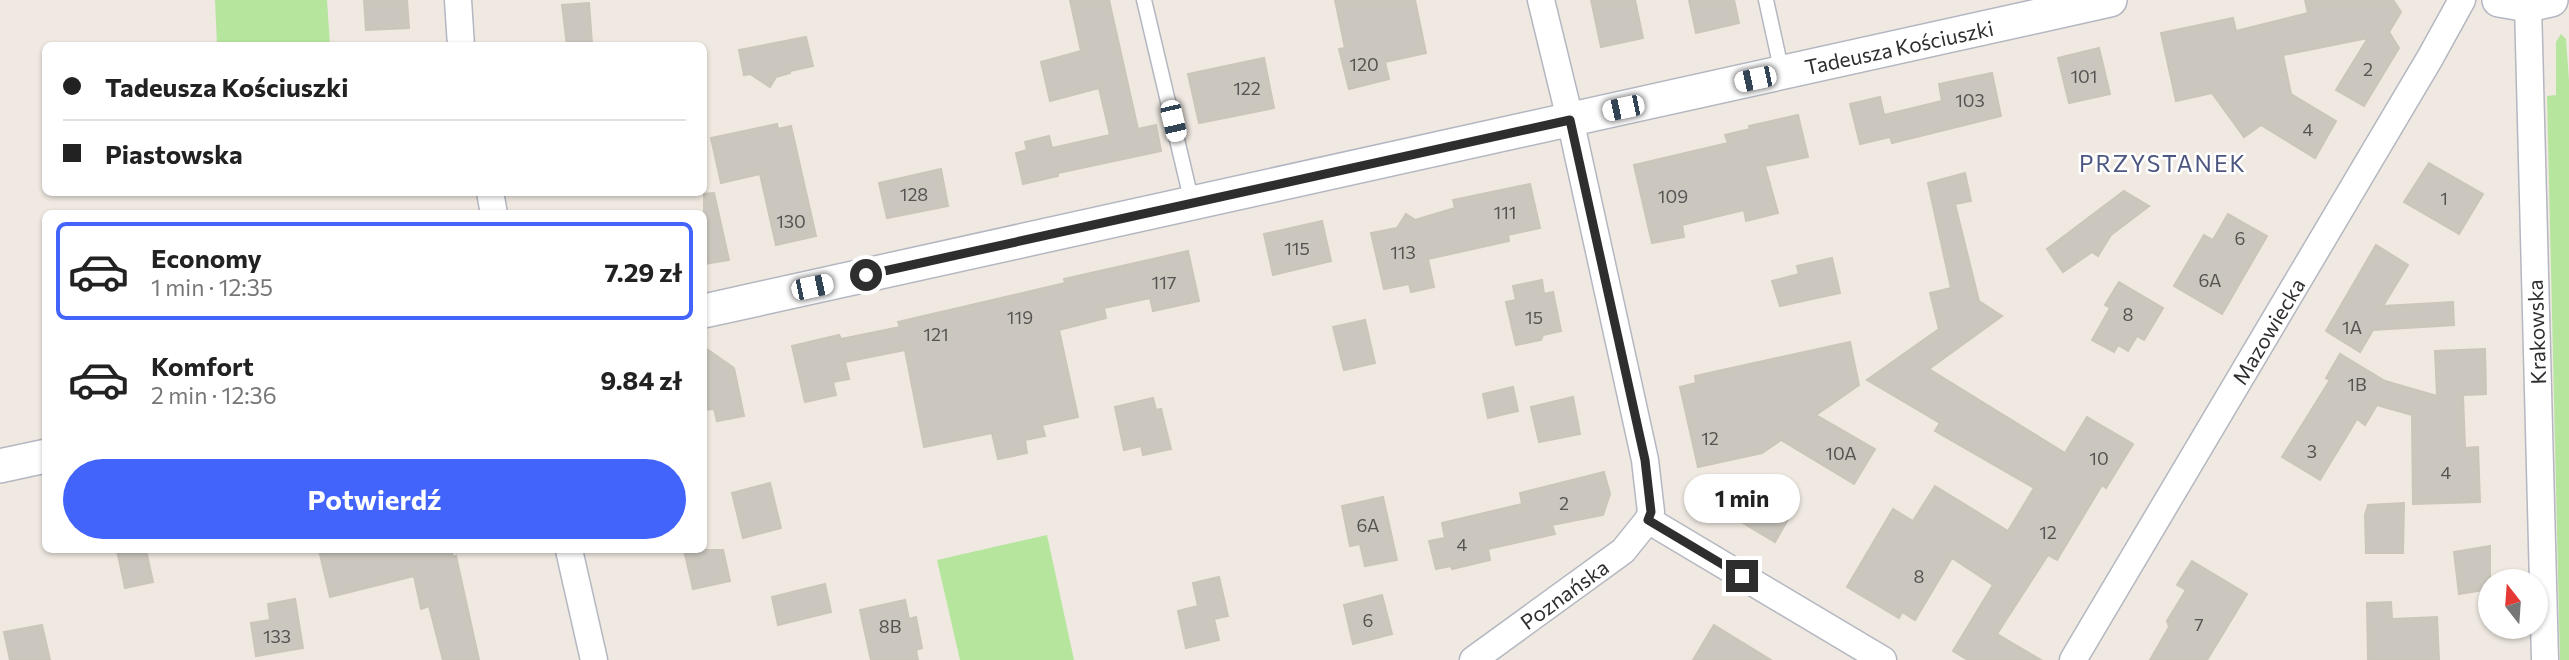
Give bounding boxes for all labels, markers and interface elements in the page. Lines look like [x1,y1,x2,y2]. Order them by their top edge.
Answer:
street label: Tadeusza Kościuszki [1802,15,1996,79]
house number: 120 [1349,53,1379,75]
house number: 2 [2363,58,2373,80]
car [1733,64,1778,94]
house number: 101 [2070,65,2098,87]
text: Tadeusza Kościuszki [105,71,348,102]
house number: 122 [1233,77,1261,99]
house number: 103 [1955,89,1985,111]
car [1601,93,1646,123]
car [1159,98,1188,144]
house number: 4 [2303,118,2314,140]
text: Piastowska [105,138,243,169]
district label: PRZYSTANEK [2079,149,2247,177]
house number: 128 [900,183,928,205]
house number: 109 [1658,185,1688,207]
house number: 1 [2440,187,2448,209]
house number: 111 [1493,201,1517,223]
house number: 130 [776,210,806,232]
house number: 6 [2235,227,2245,249]
house number: 115 [1284,237,1310,259]
icon: car [67,240,130,303]
house number: 113 [1390,241,1416,263]
text: Economy [151,242,262,273]
text: 7.29 zł [605,256,682,287]
route start [850,259,882,291]
house number: 6A [2199,269,2221,291]
house number: 117 [1152,271,1176,293]
car [790,272,835,302]
text: 1 min · 12:35 [151,273,273,301]
street label: Mazowiecka [2227,273,2309,389]
street label: Krakowska [2522,279,2550,385]
house number: 8 [2123,303,2134,325]
house number: 119 [1007,306,1033,328]
house number: 15 [1525,306,1543,328]
house number: 1A [2342,316,2362,338]
house number: 121 [923,323,949,345]
icon: car [67,348,130,411]
text: Komfort [151,350,254,381]
text: 9.84 zł [600,364,682,395]
house number: 1B [2347,373,2367,395]
text: 2 min · 12:36 [151,381,277,409]
house number: 12 [1701,427,1719,449]
house number: 3 [2307,440,2317,462]
house number: 10A [1825,442,1857,464]
house number: 10 [2089,447,2109,469]
button: Potwierdź [63,459,686,539]
house number: 4 [2441,461,2452,483]
callout: 1 min [1684,475,1800,524]
text: 1 min [1715,484,1769,512]
house number: 2 [1559,492,1569,514]
house number: 6A [1357,514,1379,536]
house number: 12 [2039,521,2057,543]
house number: 4 [1457,533,1468,555]
street label: Poznańska [1515,554,1613,634]
route end [1726,560,1758,592]
house number: 8 [1914,565,1925,587]
north arrow [2478,569,2548,639]
map controls [2478,569,2548,639]
house number: 6 [1363,609,1373,631]
house number: 7 [2194,613,2204,635]
house number: 8B [879,615,901,637]
house number: 133 [263,625,291,647]

